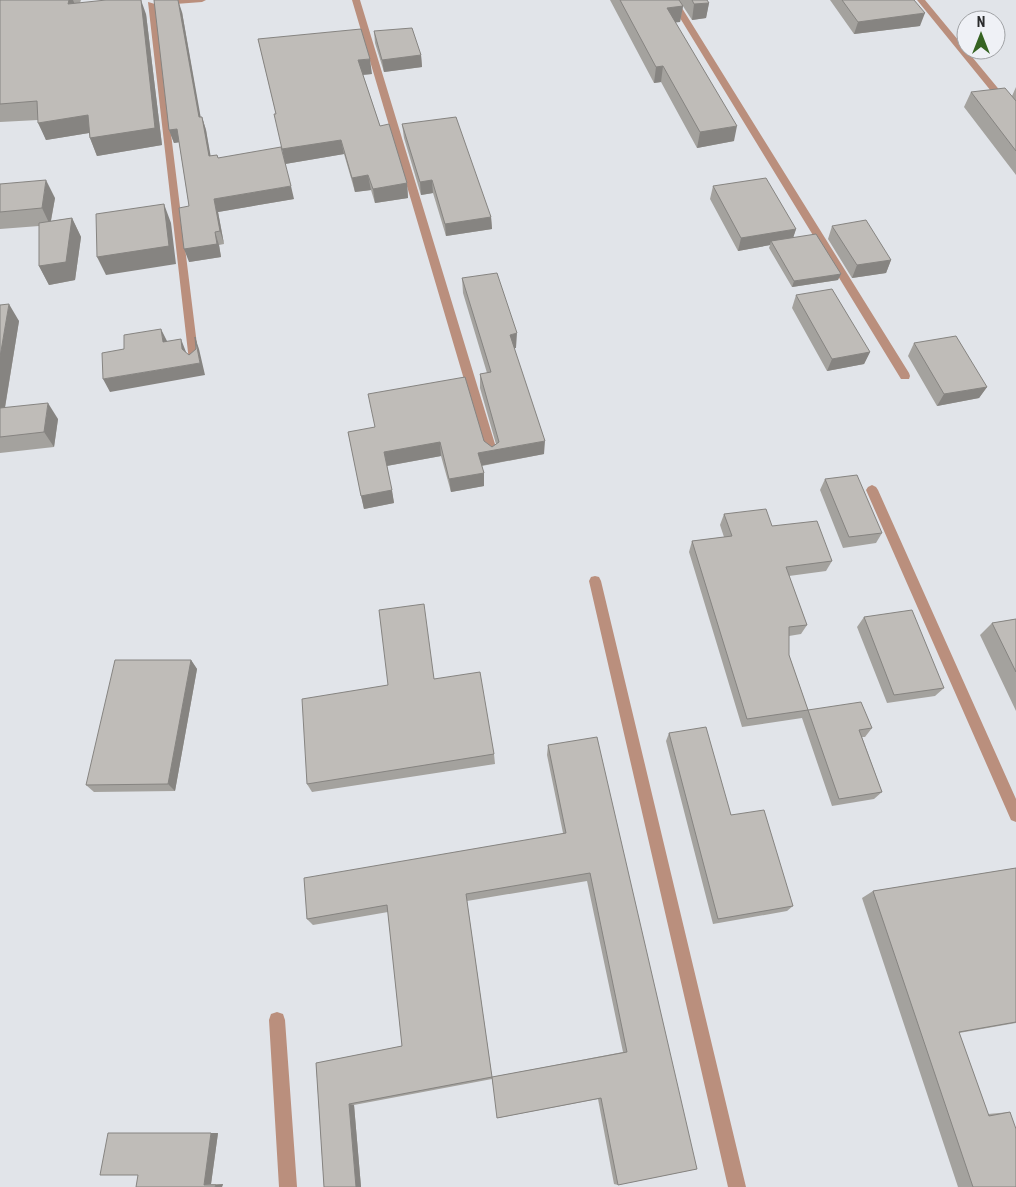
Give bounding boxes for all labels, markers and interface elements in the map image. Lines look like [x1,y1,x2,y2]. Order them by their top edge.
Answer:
north arrow [956,10,1006,60]
text: N [977,14,985,30]

